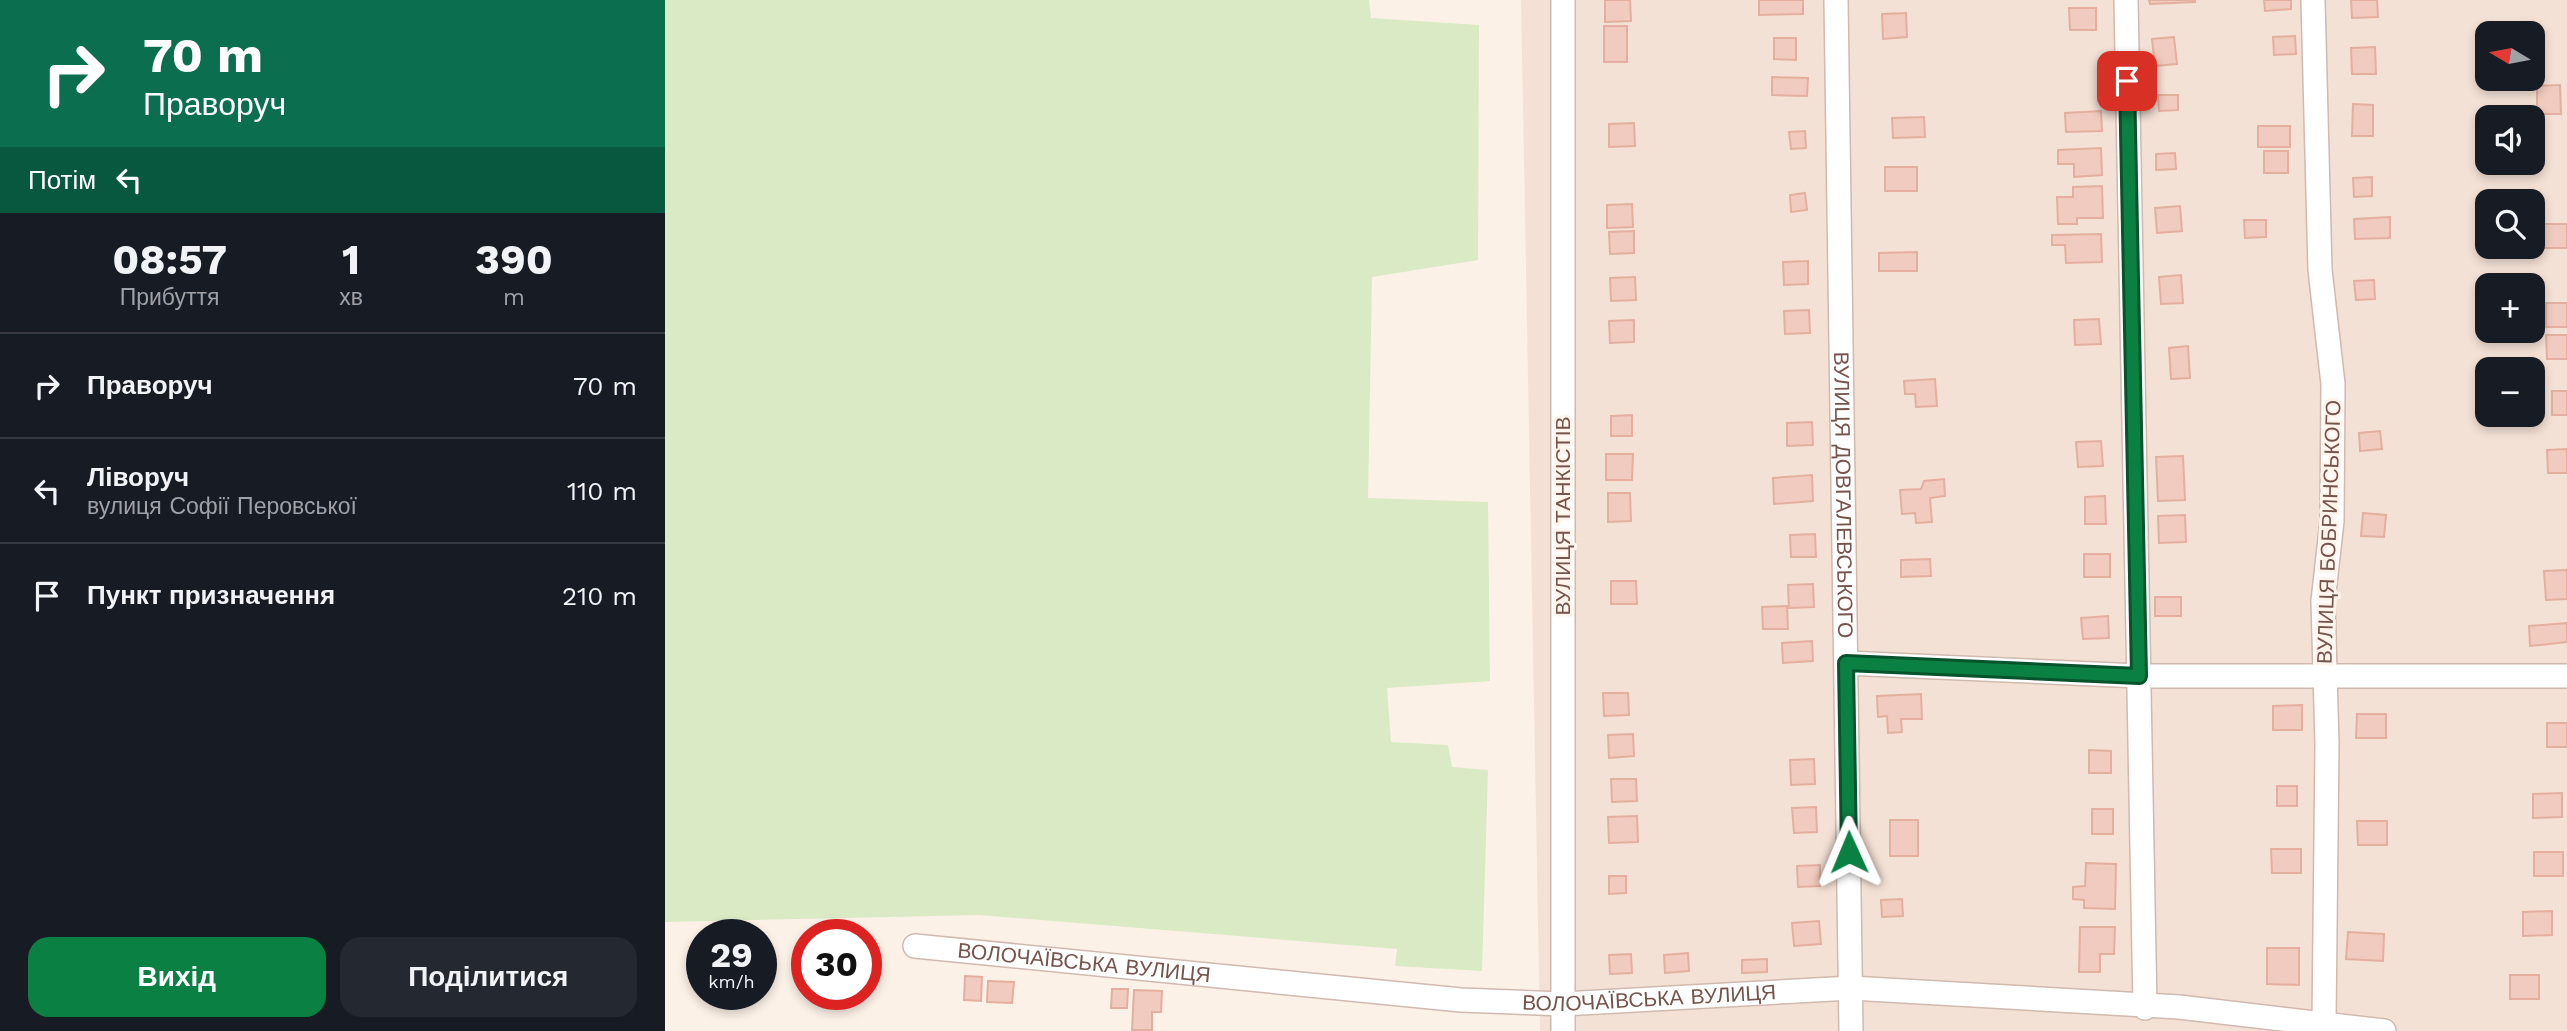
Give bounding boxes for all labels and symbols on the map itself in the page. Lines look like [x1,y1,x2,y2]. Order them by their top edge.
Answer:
north arrow [2475,21,2545,91]
pin [2097,51,2157,111]
street label: ВУЛИЦЯ ДОВГАЛЕВСЬКОГО [1829,351,1858,638]
street label: ВУЛИЦЯ БОБРИНСЬКОГО [2311,399,2346,665]
street label: ВУЛИЦЯ ТАНКІСТІВ [1550,416,1575,616]
position arrow [1812,815,1886,889]
speed limit sign: 30 [791,919,882,1010]
street label: ВОЛОЧАЇВСЬКА ВУЛИЦЯ [957,937,1212,987]
street label: ВОЛОЧАЇВСЬКА ВУЛИЦЯ [1522,979,1777,1016]

